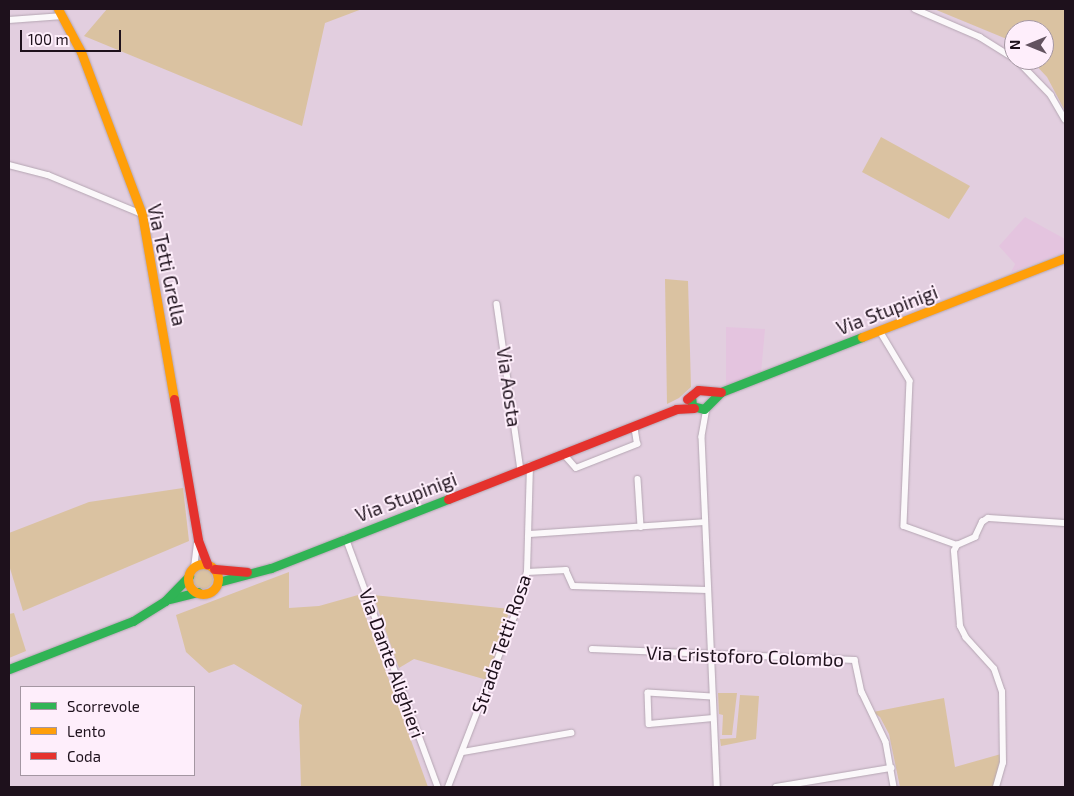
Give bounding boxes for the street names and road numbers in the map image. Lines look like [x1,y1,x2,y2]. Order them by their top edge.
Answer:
street label: Via Tetti Grella [143,202,191,328]
street label: Via Stupinigi [833,280,941,340]
street label: Via Aosta [492,345,526,429]
street label: Via Stupinigi [352,467,460,527]
street label: Strada Tetti Rosa [466,571,536,717]
street label: Via Dante Alighieri [354,585,430,741]
street label: Via Cristoforo Colombo [645,641,845,671]

